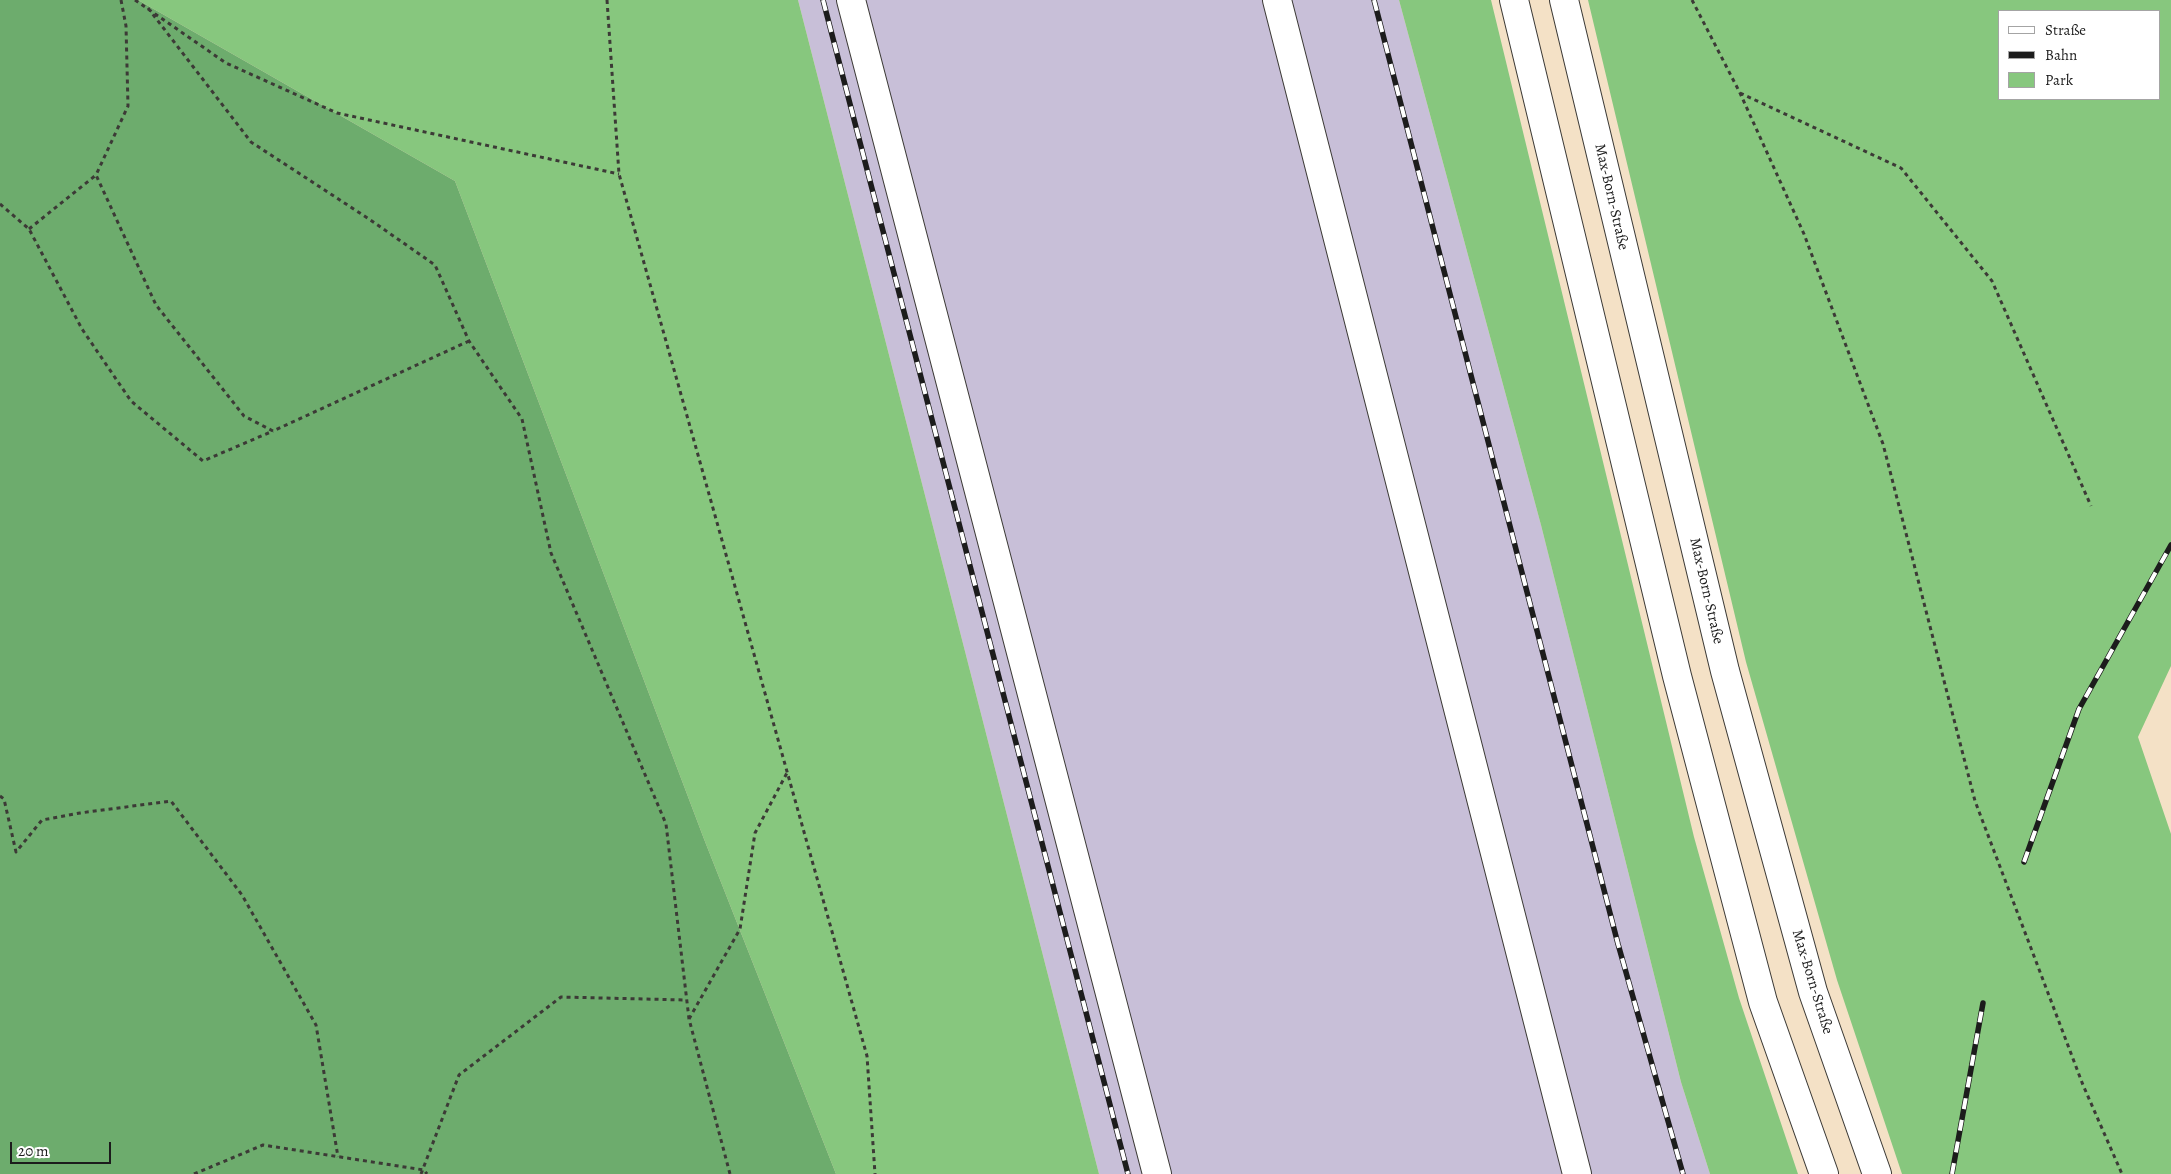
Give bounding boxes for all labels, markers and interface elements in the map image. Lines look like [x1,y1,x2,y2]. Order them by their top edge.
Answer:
legend [1998,10,2161,100]
text: Straße [2045,20,2086,40]
text: Bahn [2045,45,2077,65]
text: Park [2045,70,2073,90]
street label: Max-Born-Straße [1590,142,1632,252]
street label: Max-Born-Straße [1685,536,1727,646]
street label: Max-Born-Straße [1788,927,1836,1037]
scale bar [12,1132,114,1164]
text: 20 m [18,1141,49,1161]

